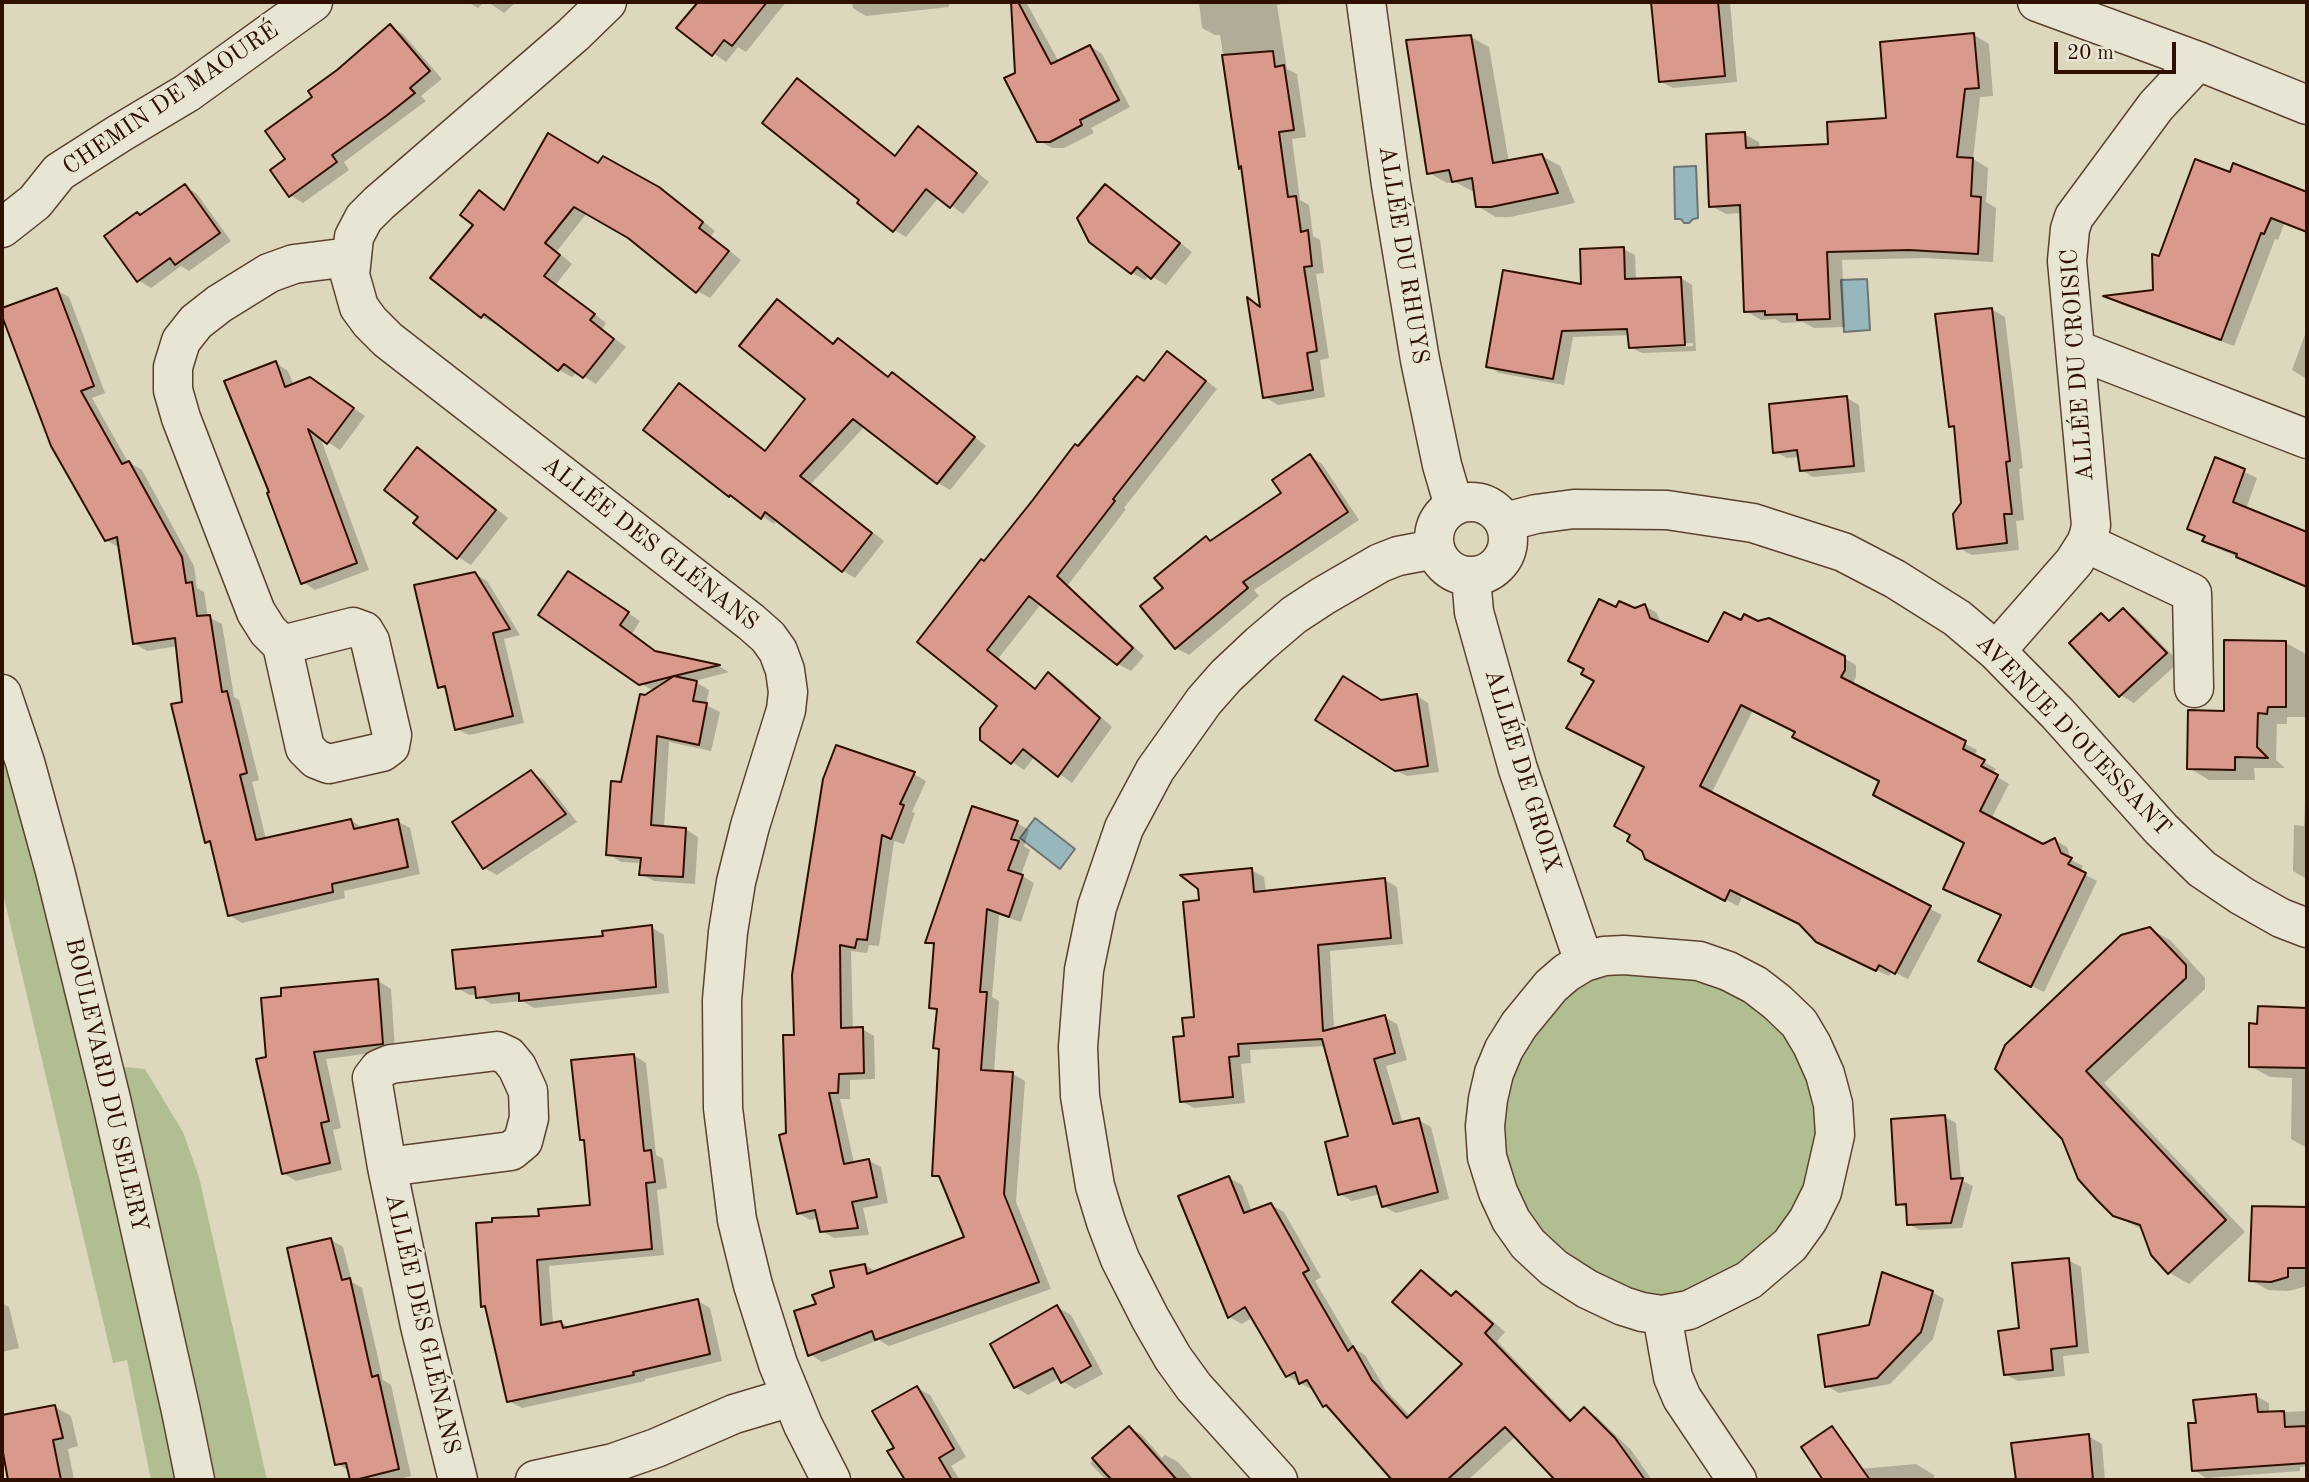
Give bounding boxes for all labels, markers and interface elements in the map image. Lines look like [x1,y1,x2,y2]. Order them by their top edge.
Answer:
street label: CHEMIN DE MAOURÉ [58,16,284,182]
scale bar [2057,28,2180,72]
text: 20 m [2067,43,2114,64]
street label: ALLÉE DU RHUYS [1372,144,1434,366]
street label: ALLÉE DU CROISIC [2055,248,2101,482]
street label: ALLÉE DES GLÉNANS [536,451,764,637]
street label: AVENUE D'OUESSANT [1969,629,2177,843]
street label: ALLÉE DE GROIX [1477,666,1567,876]
street label: BOULEVARD DU SELERY [58,935,154,1235]
street label: ALLÉE DES GLÉNANS [378,1191,466,1457]

